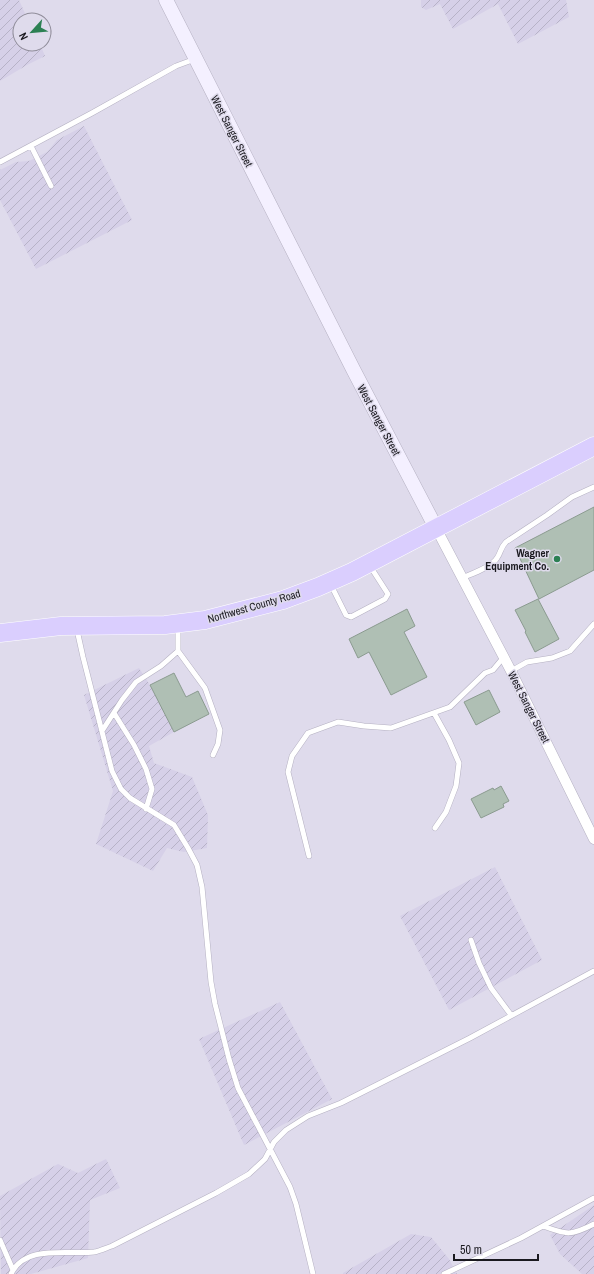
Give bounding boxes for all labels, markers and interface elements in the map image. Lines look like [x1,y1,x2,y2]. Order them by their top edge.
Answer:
north arrow [12,12,52,52]
text: N [15,30,31,43]
street label: West Sanger Street [208,93,256,170]
street label: West Sanger Street [354,382,404,458]
place label: Wagner Equipment Co. [485,546,549,573]
marker: Wagner Equipment Co. [552,554,562,564]
street label: Northwest County Road [206,586,302,626]
street label: West Sanger Street [505,669,553,746]
scale bar [454,1236,538,1262]
text: 50 m [460,1242,482,1258]

